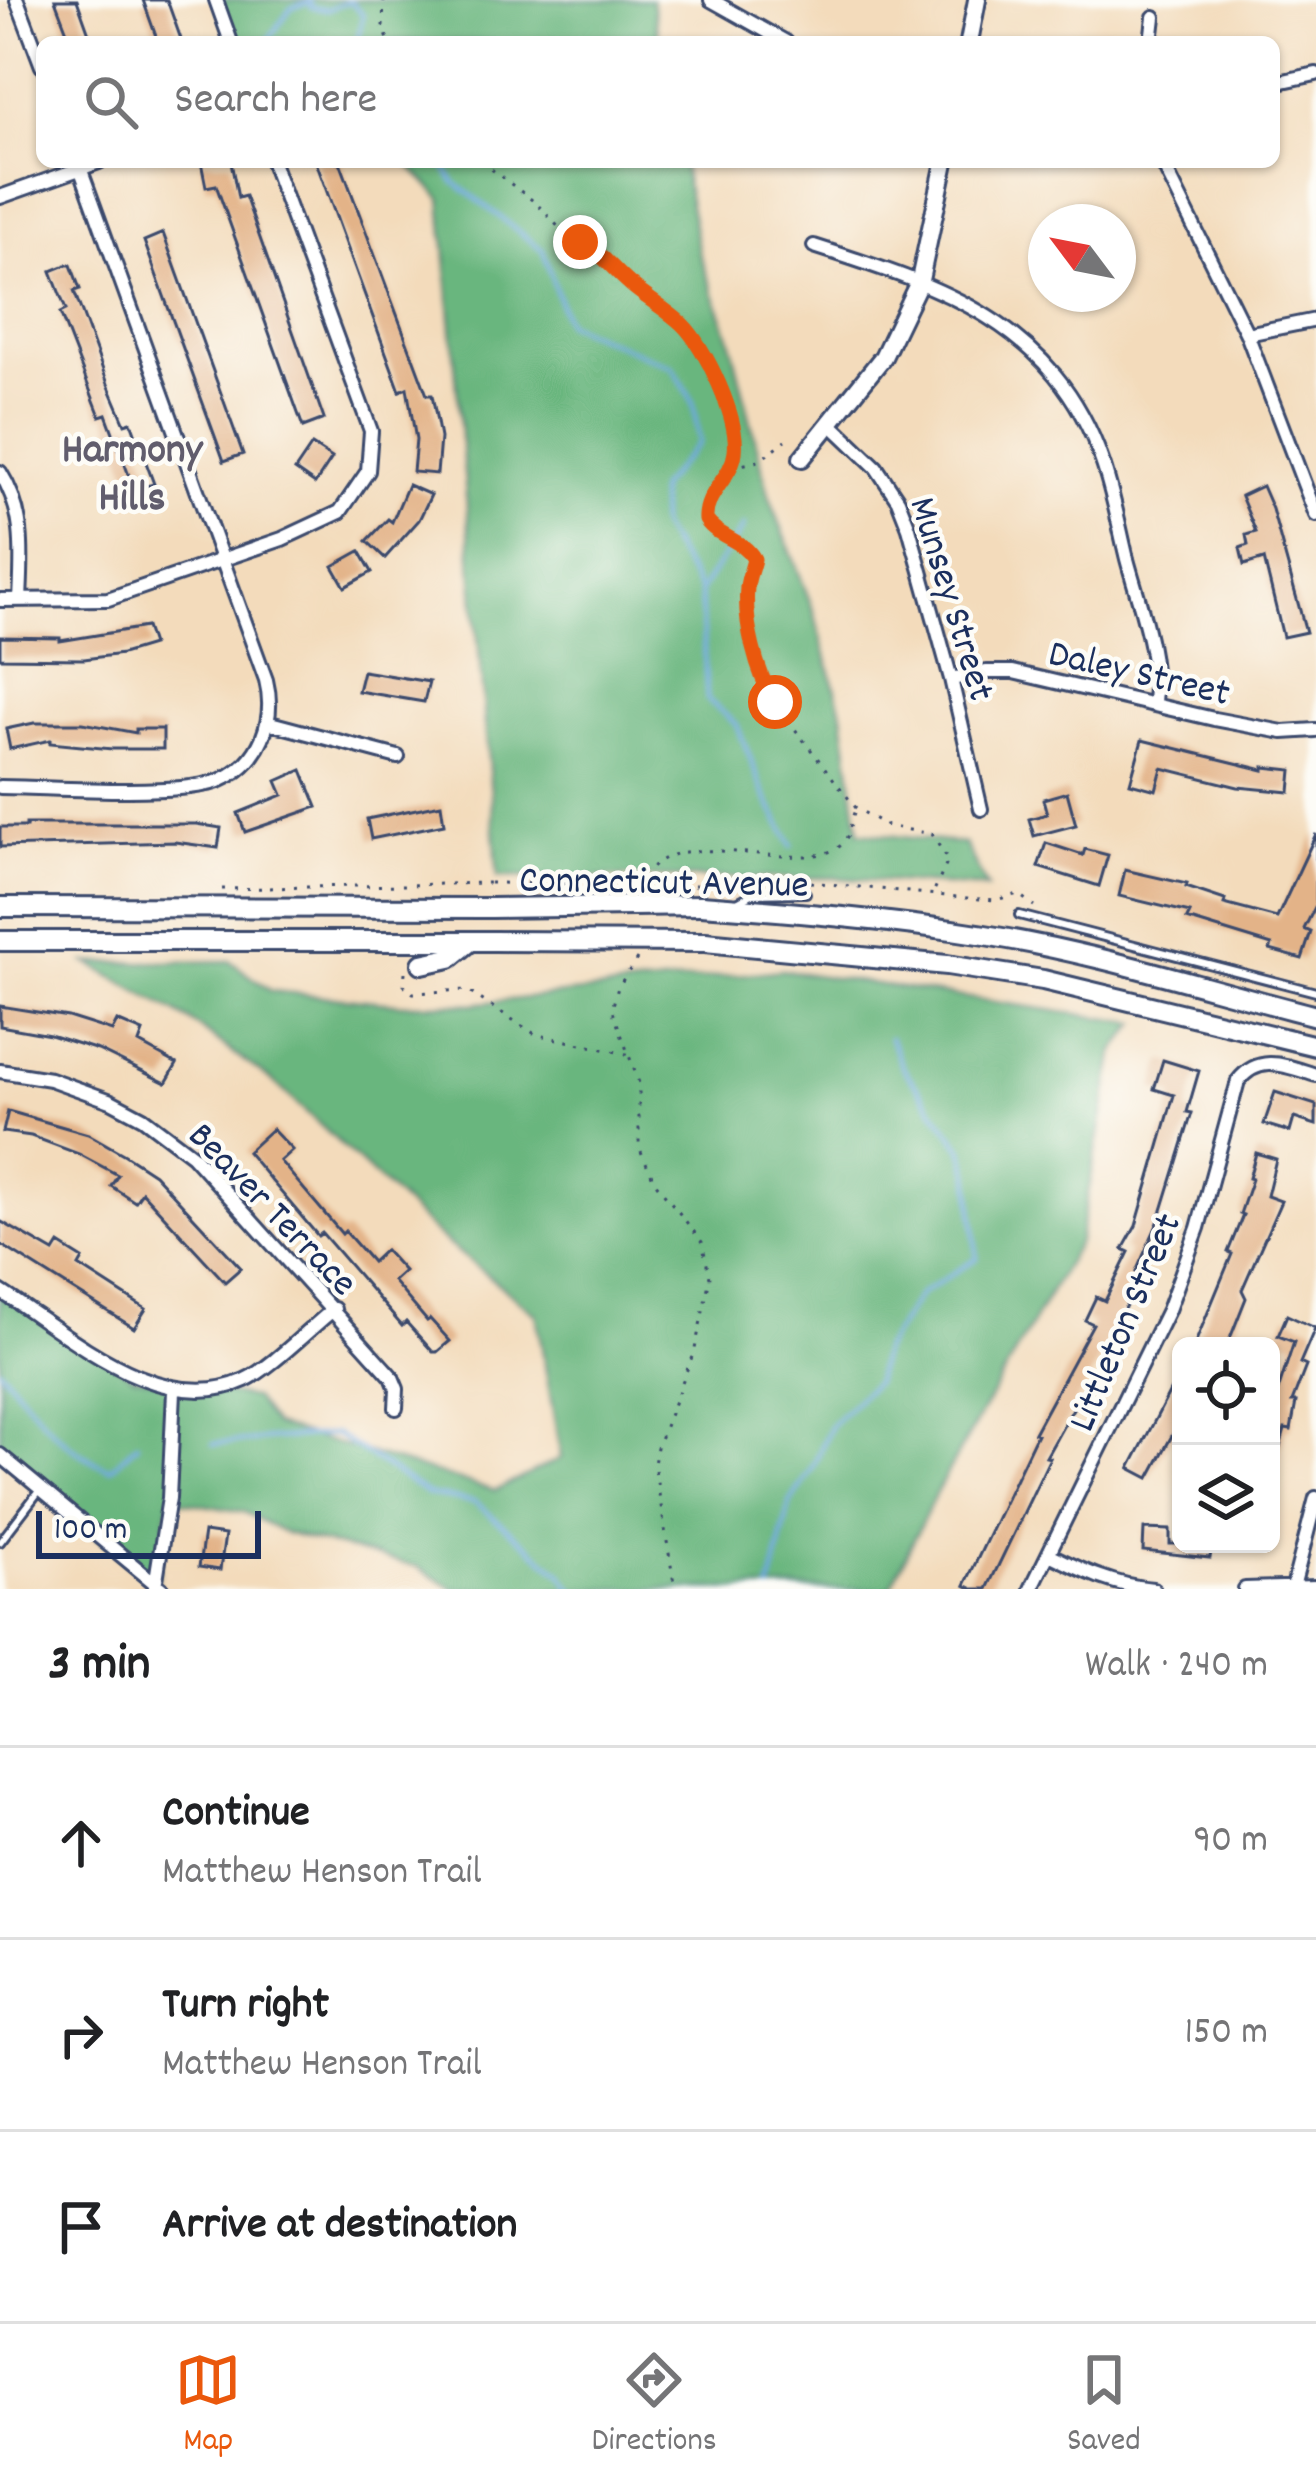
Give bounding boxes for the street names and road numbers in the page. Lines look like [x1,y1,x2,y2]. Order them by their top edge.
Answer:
street label: Munsey Street [892,491,1006,709]
street label: Daley Street [1043,629,1235,724]
street label: Connecticut Avenue [519,855,809,916]
street label: Beaver Terrace [173,1112,368,1311]
street label: Littleton Street [1057,1206,1199,1441]

